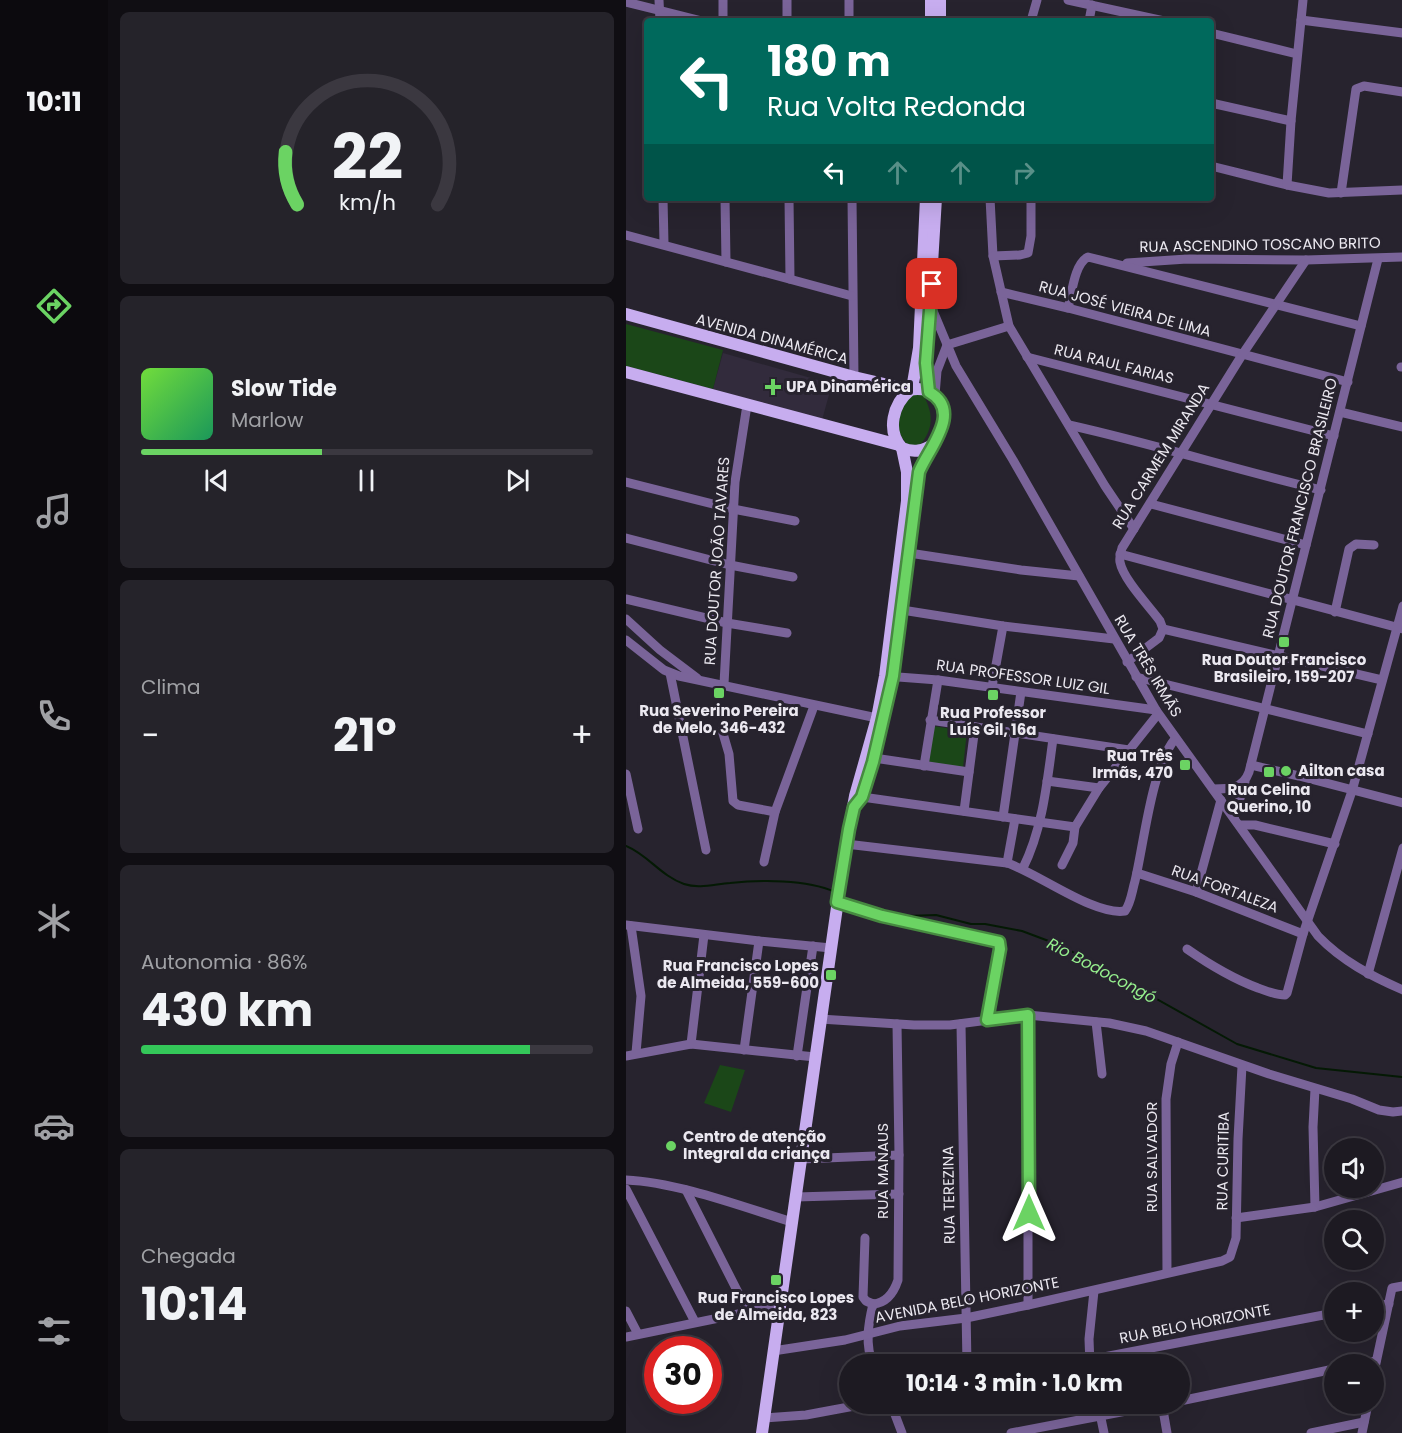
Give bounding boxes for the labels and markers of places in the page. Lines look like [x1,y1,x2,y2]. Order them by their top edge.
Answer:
pin [906,258,957,309]
place label: UPA Dinamérica [786,376,911,397]
marker: UPA Dinamérica [764,378,782,396]
marker: Rua Doutor Francisco Brasileiro, 159-207 [1277,635,1291,649]
place label: Rua Doutor Francisco Brasileiro, 159-207 [1202,649,1367,687]
marker: Rua Severino Pereira de Melo, 346-432 [712,686,726,700]
marker: Rua Professor Luís Gil, 16a [986,688,1000,702]
place label: Rua Severino Pereira de Melo, 346-432 [639,700,799,738]
place label: Rua Professor Luís Gil, 16a [940,702,1047,740]
place label: Rua Três Irmãs, 470 [1092,745,1173,783]
marker: Rua Três Irmãs, 470 [1178,758,1192,772]
place label: Ailton casa [1298,760,1385,781]
marker: Ailton casa [1279,764,1293,778]
marker: Rua Celina Querino, 10 [1262,765,1276,779]
place label: Rua Celina Querino, 10 [1227,779,1312,817]
place label: Rua Francisco Lopes de Almeida, 559-600 [657,955,819,993]
marker: Rua Francisco Lopes de Almeida, 559-600 [824,968,838,982]
place label: Centro de atenção Integral da criança [683,1126,830,1164]
marker: Centro de atenção Integral da criança [664,1139,678,1153]
marker: Rua Francisco Lopes de Almeida, 823 [769,1273,783,1287]
place label: Rua Francisco Lopes de Almeida, 823 [698,1287,854,1325]

